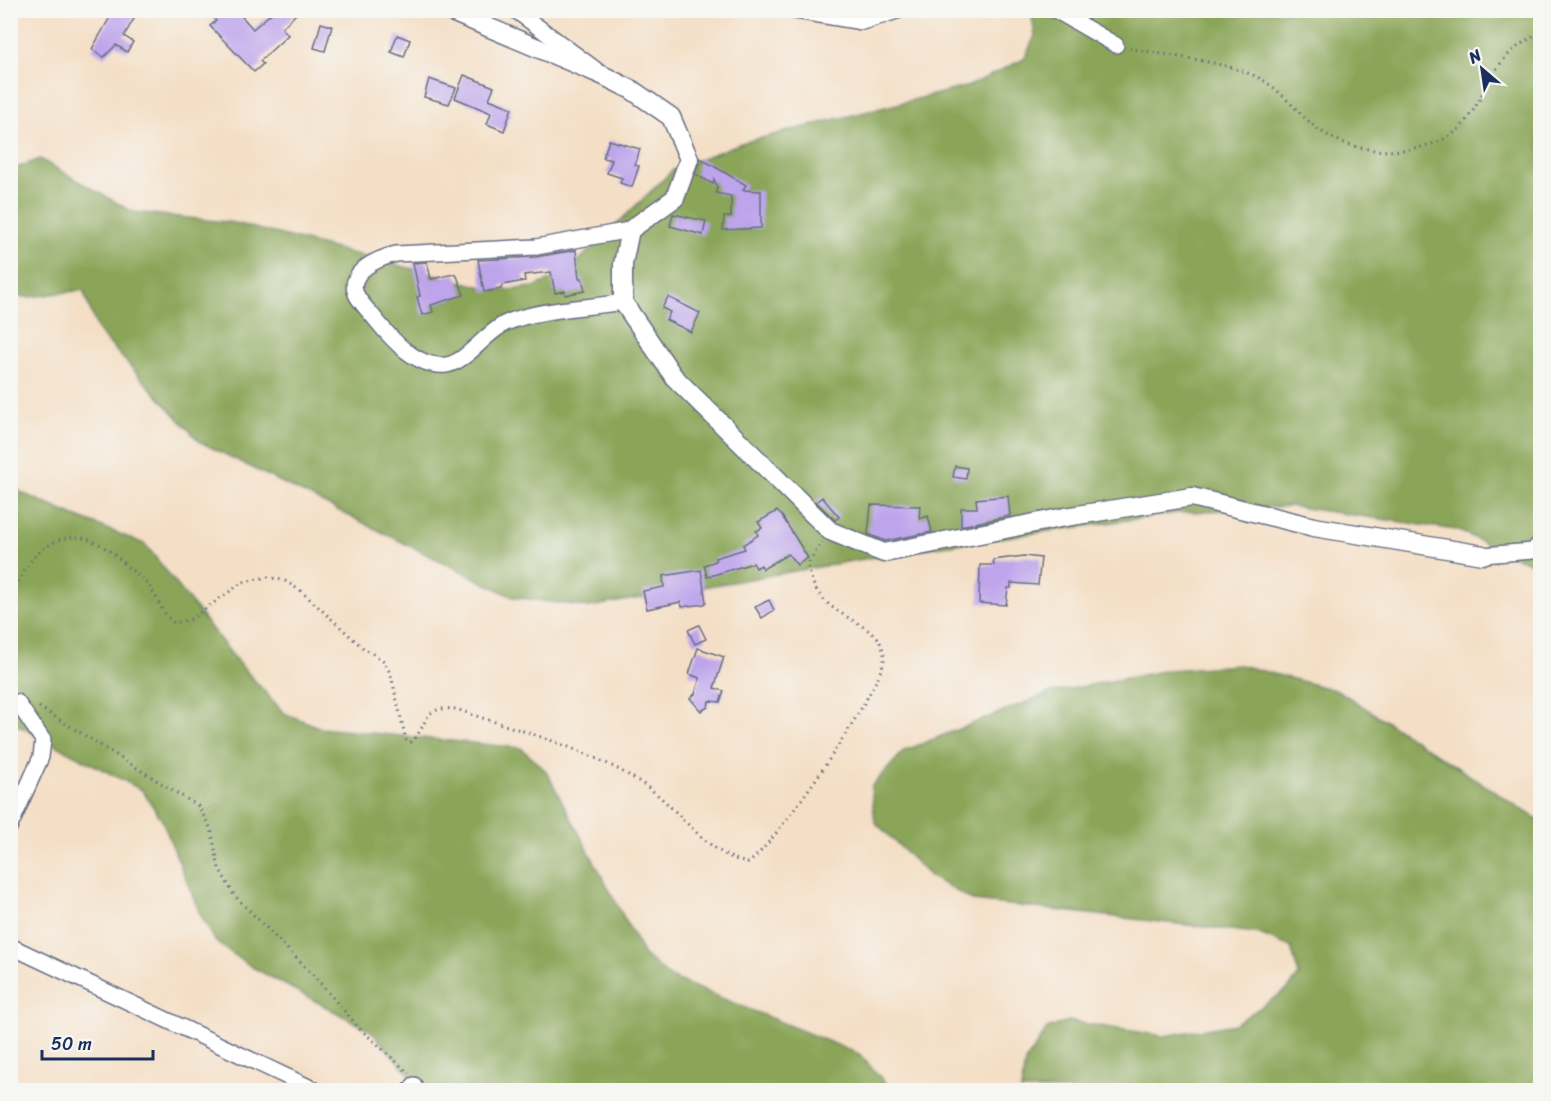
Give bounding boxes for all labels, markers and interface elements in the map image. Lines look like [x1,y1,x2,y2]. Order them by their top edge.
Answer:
north arrow [1452,39,1512,99]
text: N [1462,41,1488,72]
scale bar [42,1023,153,1061]
text: 50 m [51,1028,92,1060]

